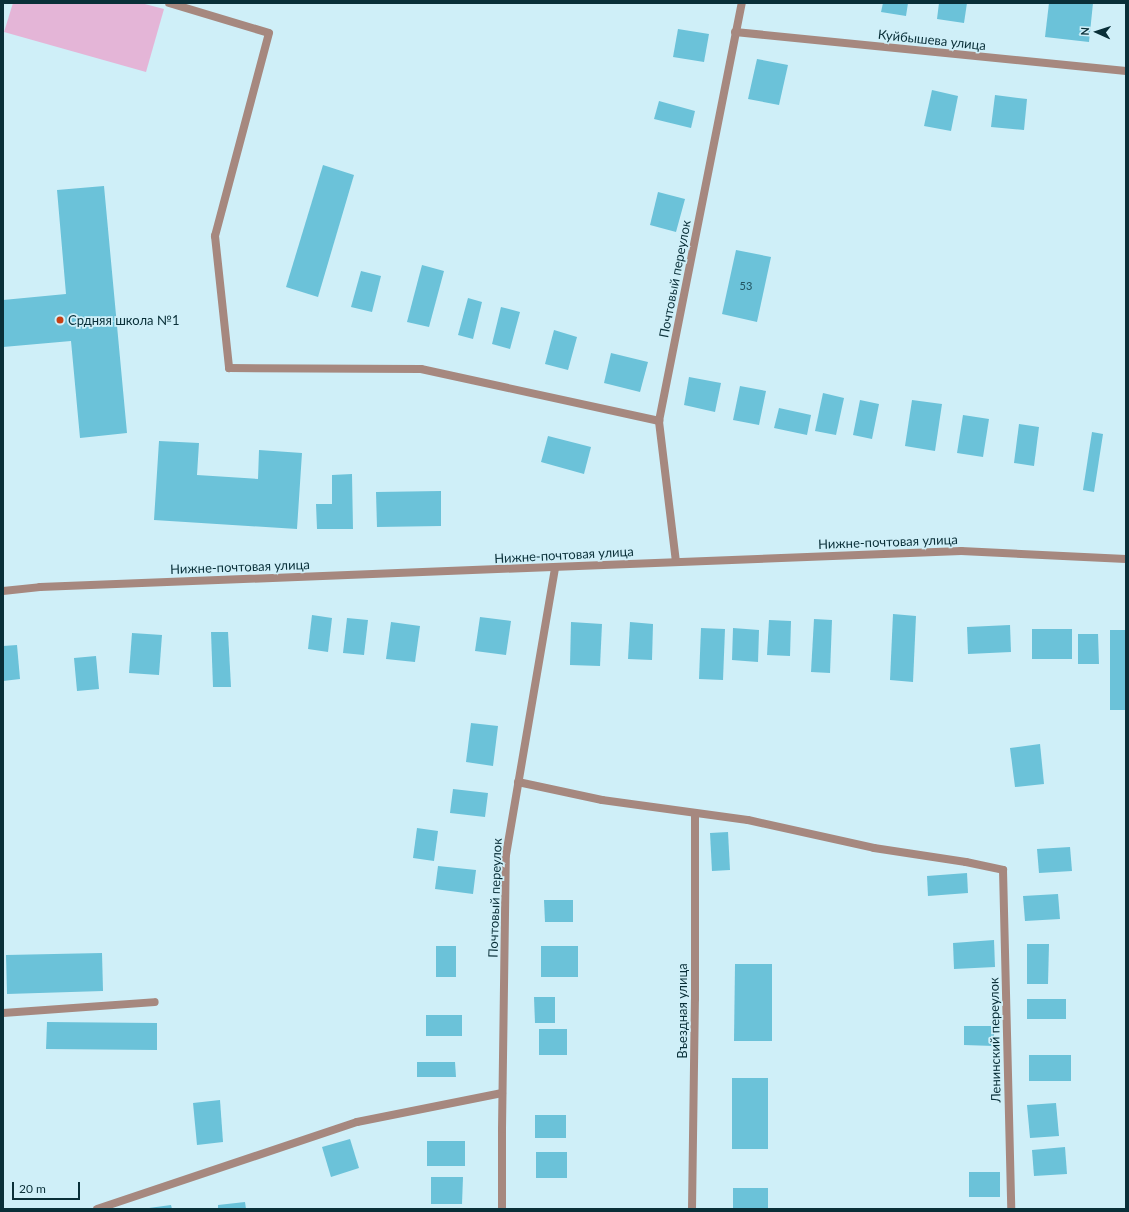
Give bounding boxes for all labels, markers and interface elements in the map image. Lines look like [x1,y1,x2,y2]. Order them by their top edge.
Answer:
north arrow [1077,12,1117,52]
street label: Куйбышева улица [877,27,987,53]
text: N [1078,27,1091,36]
street label: Почтовый переулок [656,219,694,339]
house number: 53 [740,279,752,293]
place label: Срдняя школа №1 [68,312,179,328]
marker: Срдняя школа №1 [55,315,65,325]
street label: Нижне-почтовая улица [818,532,958,552]
street label: Нижне-почтовая улица [494,544,634,566]
street label: Нижне-почтовая улица [170,557,310,577]
street label: Почтовый переулок [485,838,505,958]
street label: Въездная улица [674,963,690,1059]
street label: Ленинский переулок [986,977,1004,1103]
scale bar [14,1174,82,1200]
text: 20 m [19,1181,46,1196]

